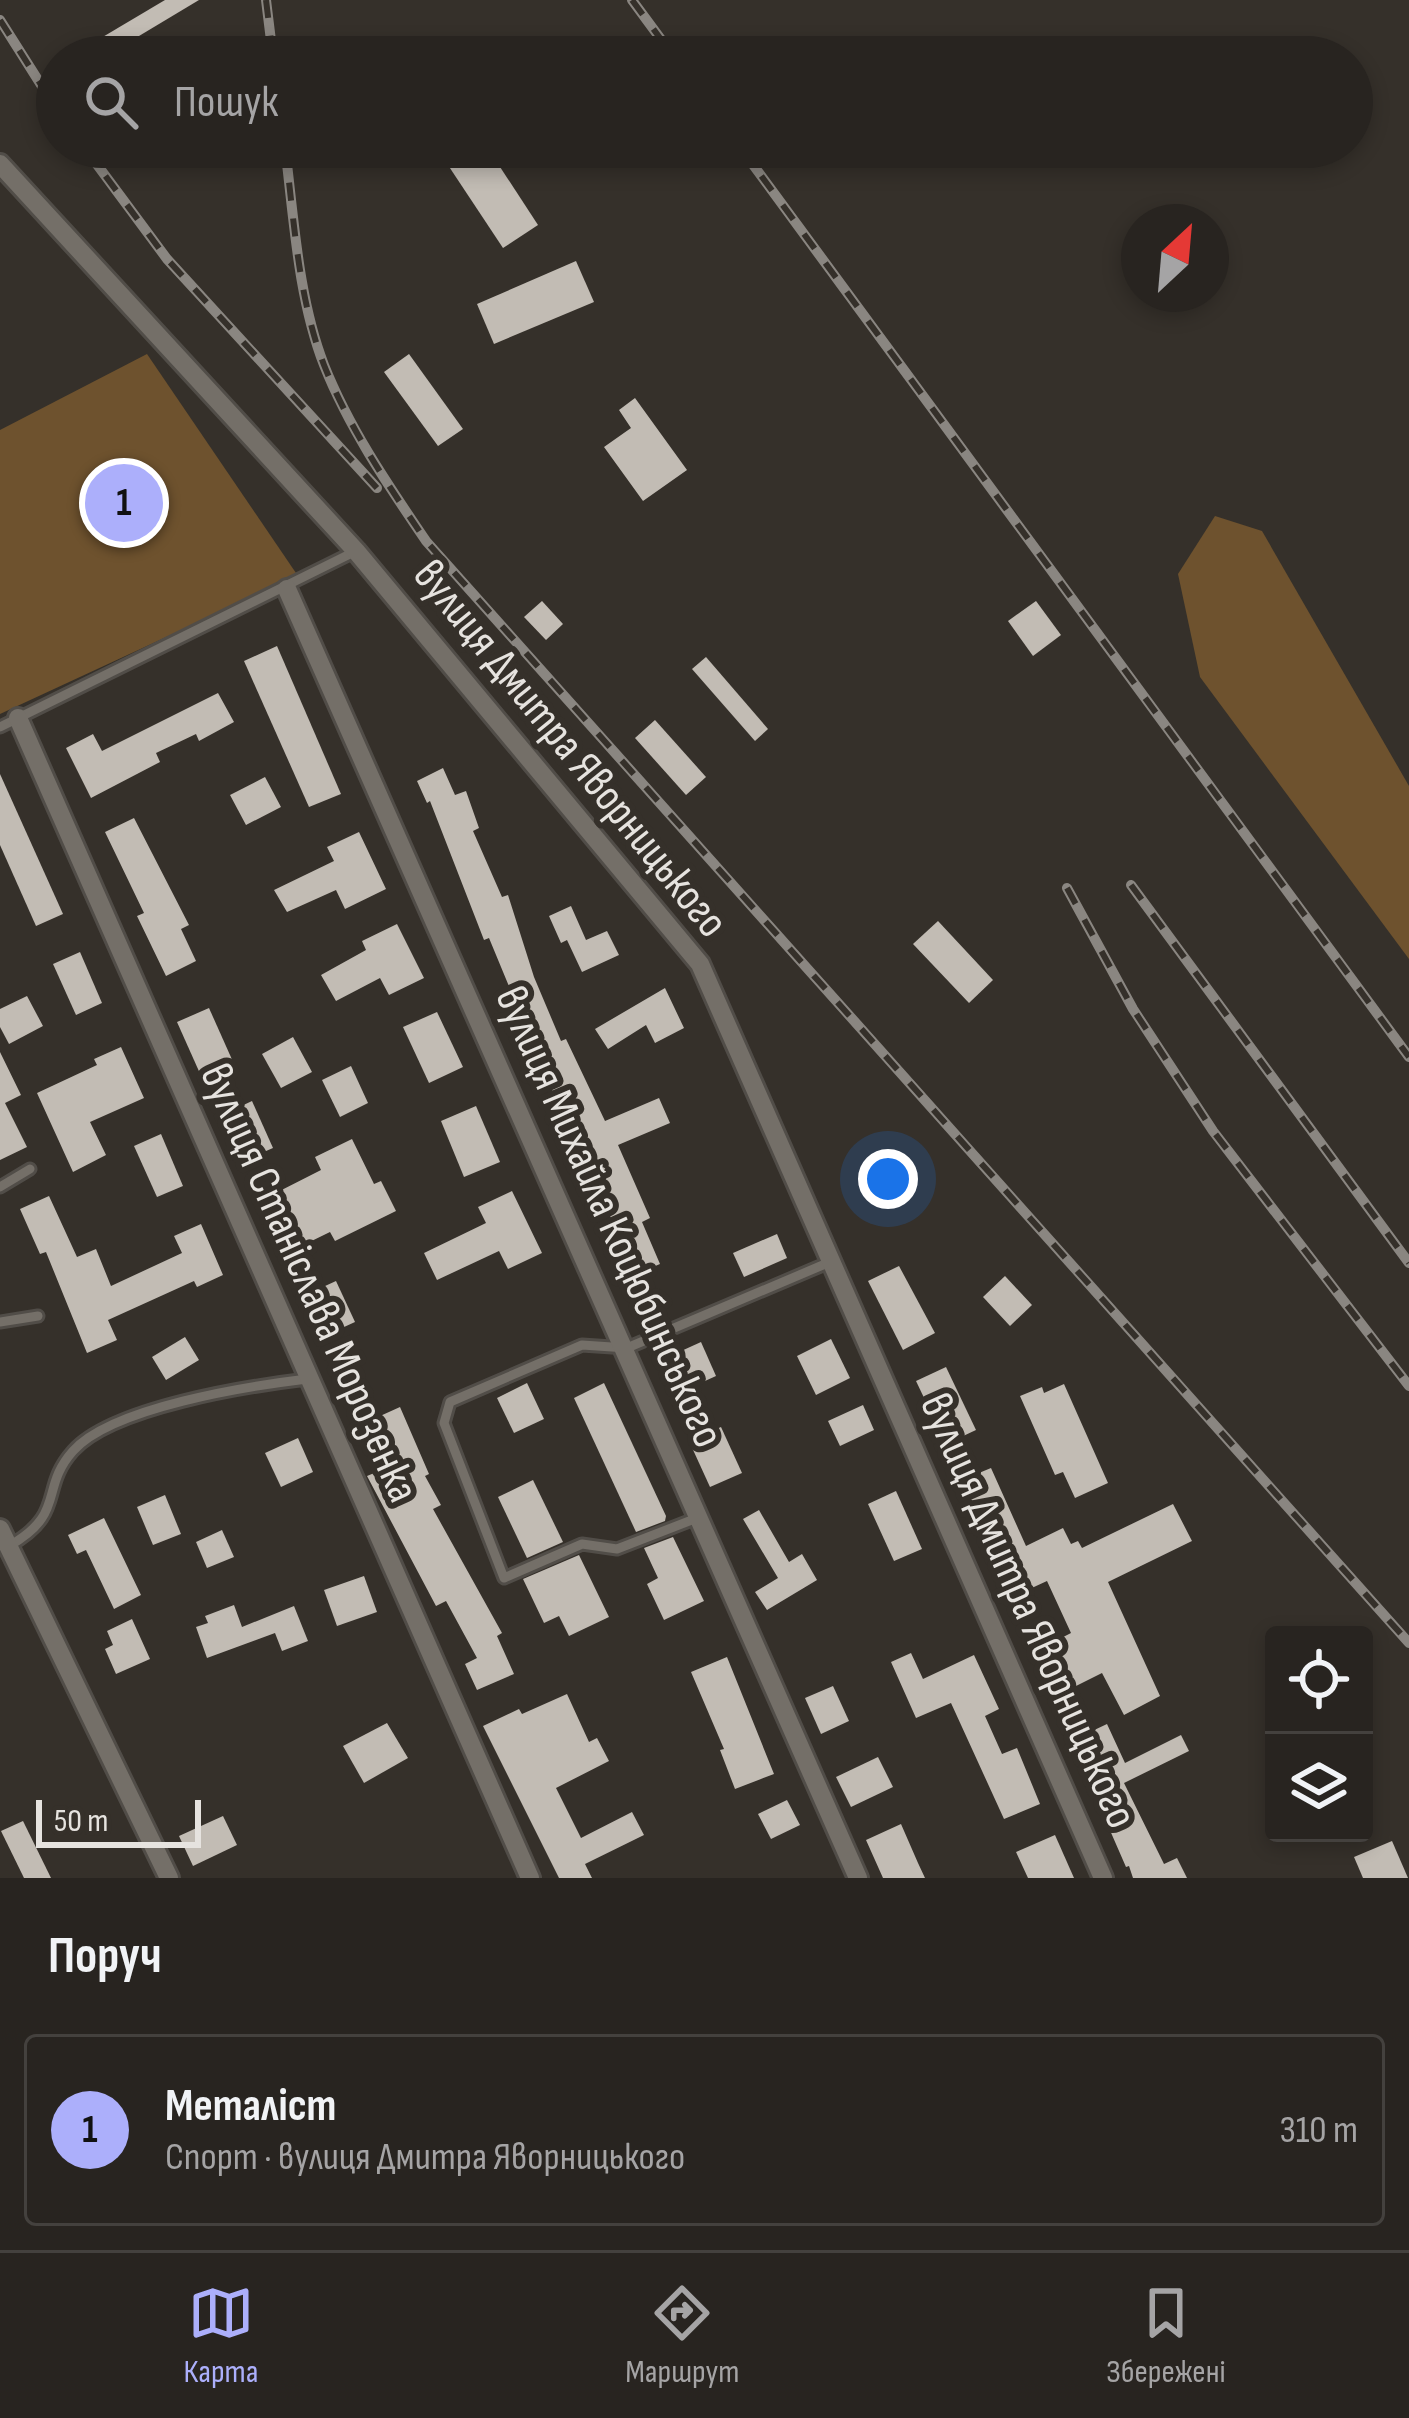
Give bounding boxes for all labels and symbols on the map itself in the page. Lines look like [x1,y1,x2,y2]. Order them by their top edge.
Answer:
north arrow [1121,204,1229,312]
pin: 1 [85,458,163,548]
street label: вулиця Дмитра Яворницького [401,549,739,949]
street label: вулиця Михайла Коцюбинського [482,978,736,1456]
street label: вулиця Станіслава Морозенка [187,1055,431,1511]
your location [858,1149,918,1209]
street label: вулиця Дмитра Яворницького [907,1385,1149,1837]
scale bar [36,1794,201,1847]

